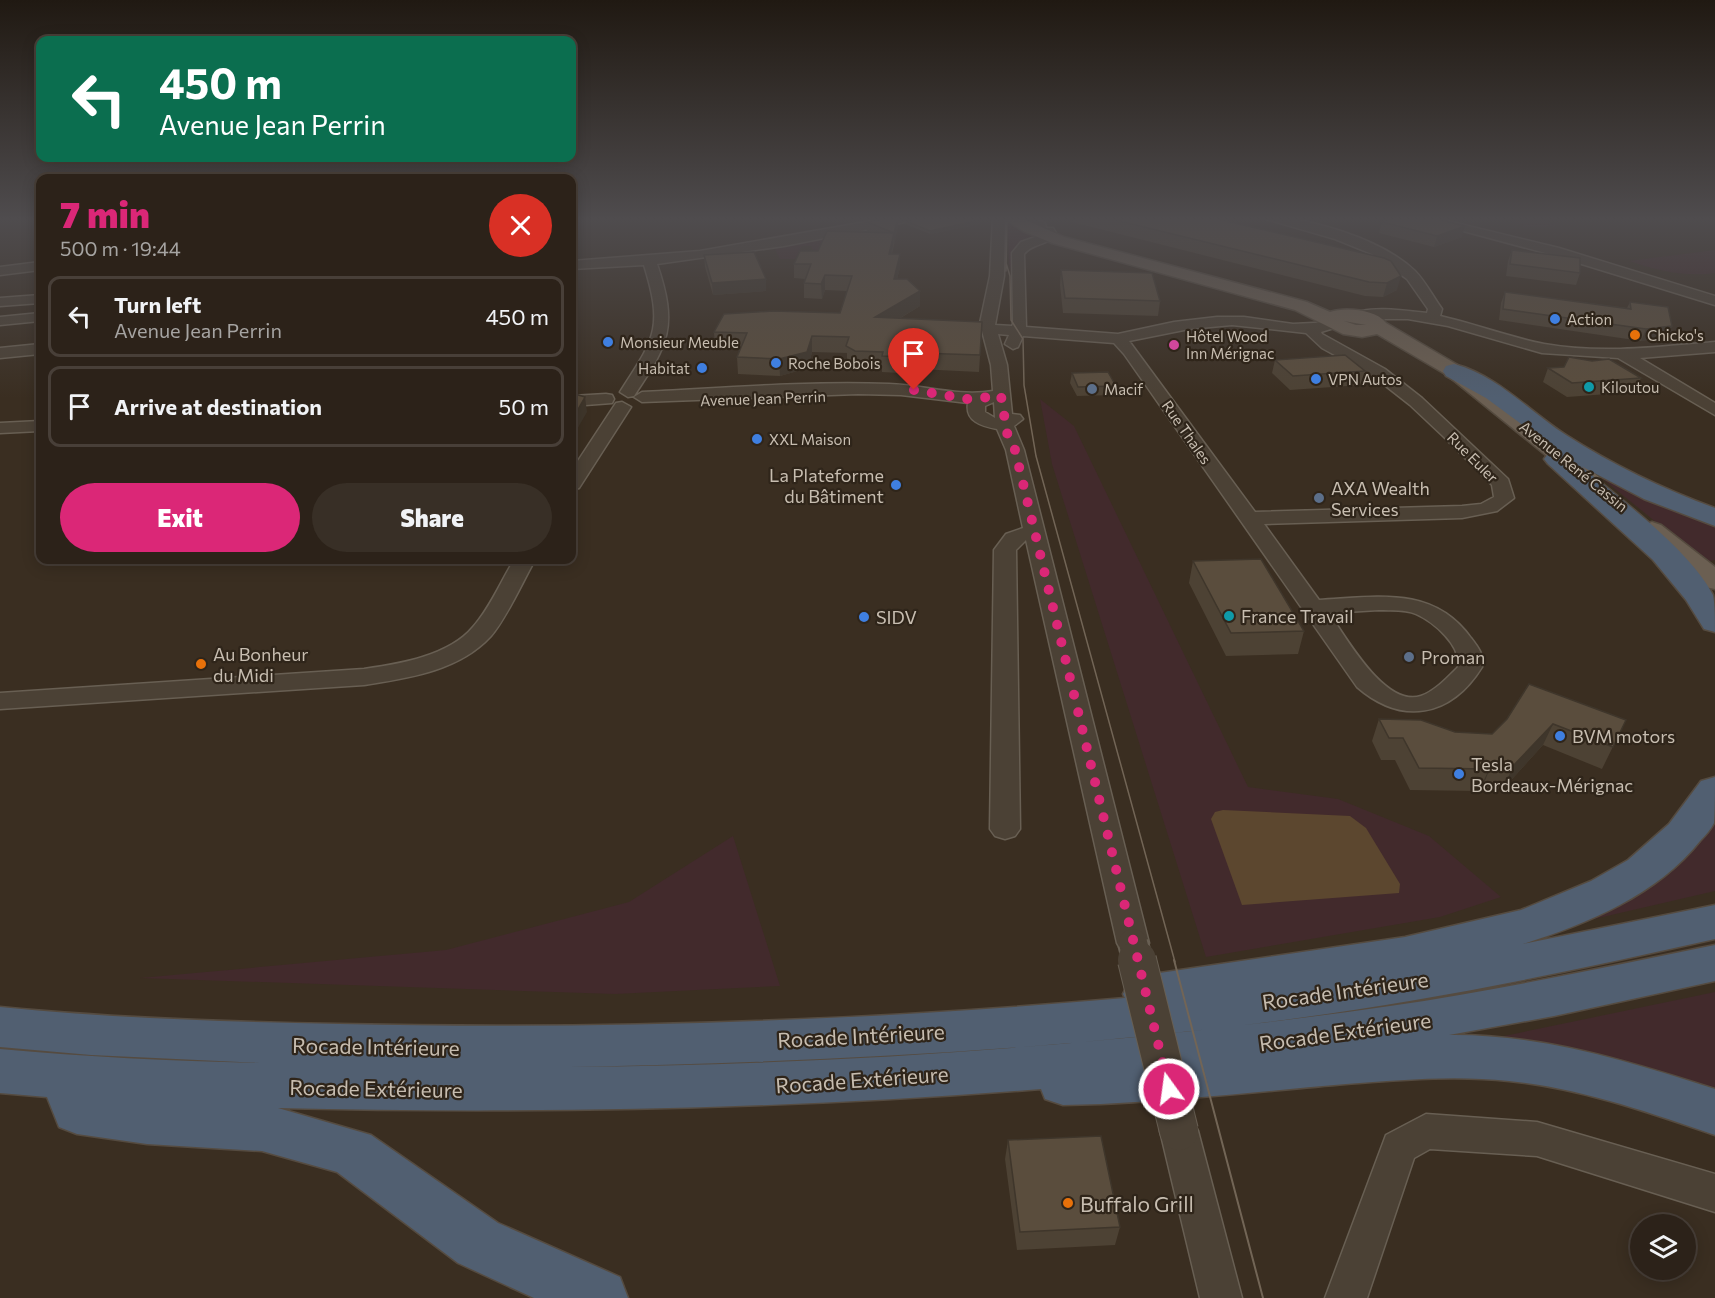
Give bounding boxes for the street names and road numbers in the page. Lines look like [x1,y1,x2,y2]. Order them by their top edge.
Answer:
street label: Avenue Jean Perrin [700,387,826,409]
street label: Rue Thales [1158,397,1216,468]
street label: Avenue René Cassin [1516,417,1632,515]
street label: Rue Euler [1444,428,1502,486]
street label: Rocade Intérieure [1260,966,1430,1014]
street label: Rocade Extérieure [1257,1007,1433,1055]
street label: Rocade Intérieure [777,1018,945,1052]
street label: Rocade Intérieure [292,1032,460,1060]
street label: Rocade Extérieure [775,1060,949,1098]
street label: Rocade Extérieure [289,1074,463,1102]

